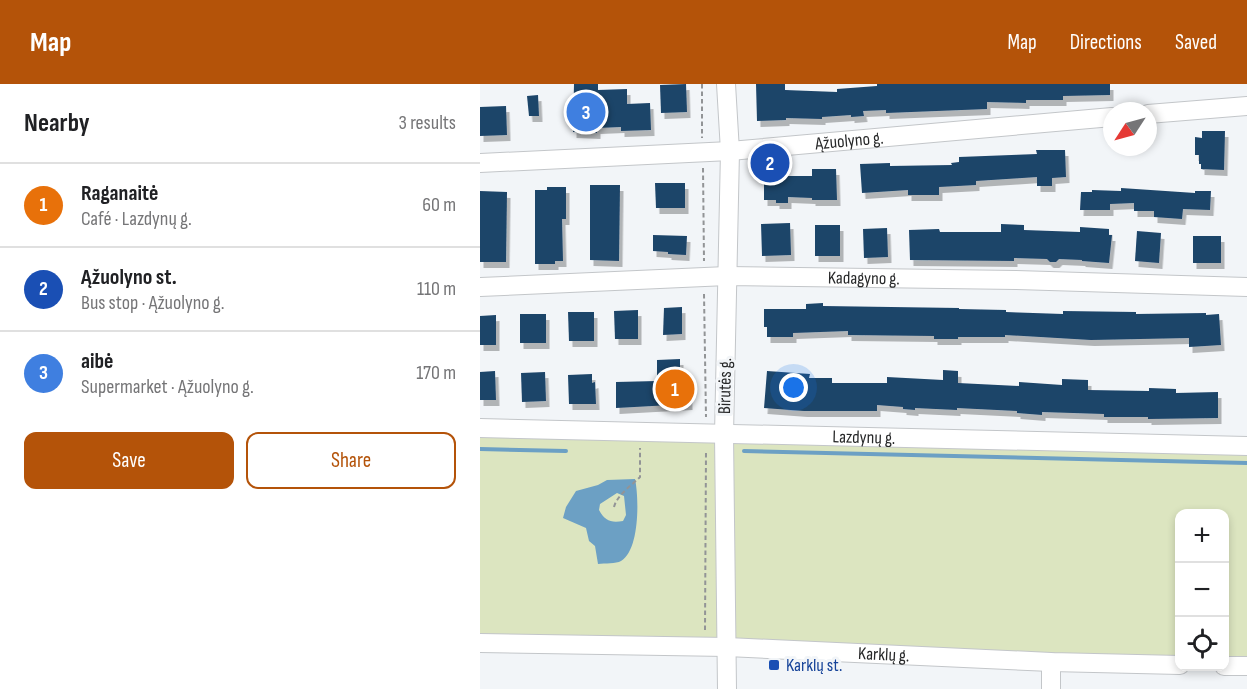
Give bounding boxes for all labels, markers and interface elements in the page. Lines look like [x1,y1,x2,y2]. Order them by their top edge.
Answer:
text: Map [30,26,71,59]
text: Map [1007,30,1037,55]
text: Directions [1070,30,1142,55]
text: Saved [1175,30,1217,55]
pin: 3 [566,90,606,135]
north arrow [1103,102,1157,156]
text: Nearby [24,108,90,139]
text: 3 results [399,111,456,135]
street label: Ąžuolyno g. [813,127,884,154]
pin: 2 [750,140,790,185]
text: Raganaitė [81,180,158,207]
text: 1 [40,193,47,217]
text: 60 m [422,193,456,217]
text: Café · Lazdynų g. [81,207,192,231]
text: Ąžuolyno st. [81,264,177,291]
street label: Kadagyno g. [828,267,900,289]
text: 2 [39,277,48,301]
text: 110 m [417,277,456,301]
text: Bus stop · Ąžuolyno g. [81,291,224,315]
text: aibė [81,348,113,375]
street label: Birutės g. [714,358,736,414]
text: 3 [39,361,48,385]
text: 170 m [416,361,456,385]
pin: 1 [656,366,694,412]
your location [779,373,808,402]
text: Supermarket · Ąžuolyno g. [81,375,254,399]
street label: Lazdynų g. [832,426,896,448]
button: Save [24,432,234,489]
button: Share [246,432,456,489]
map controls [1175,509,1229,671]
button: + [1175,509,1229,563]
button: − [1175,563,1229,617]
button: locate [1175,617,1229,671]
street label: Karklų g. [858,643,910,666]
place label: Karklų st. [786,655,842,676]
marker: Karklų st. [767,658,781,672]

